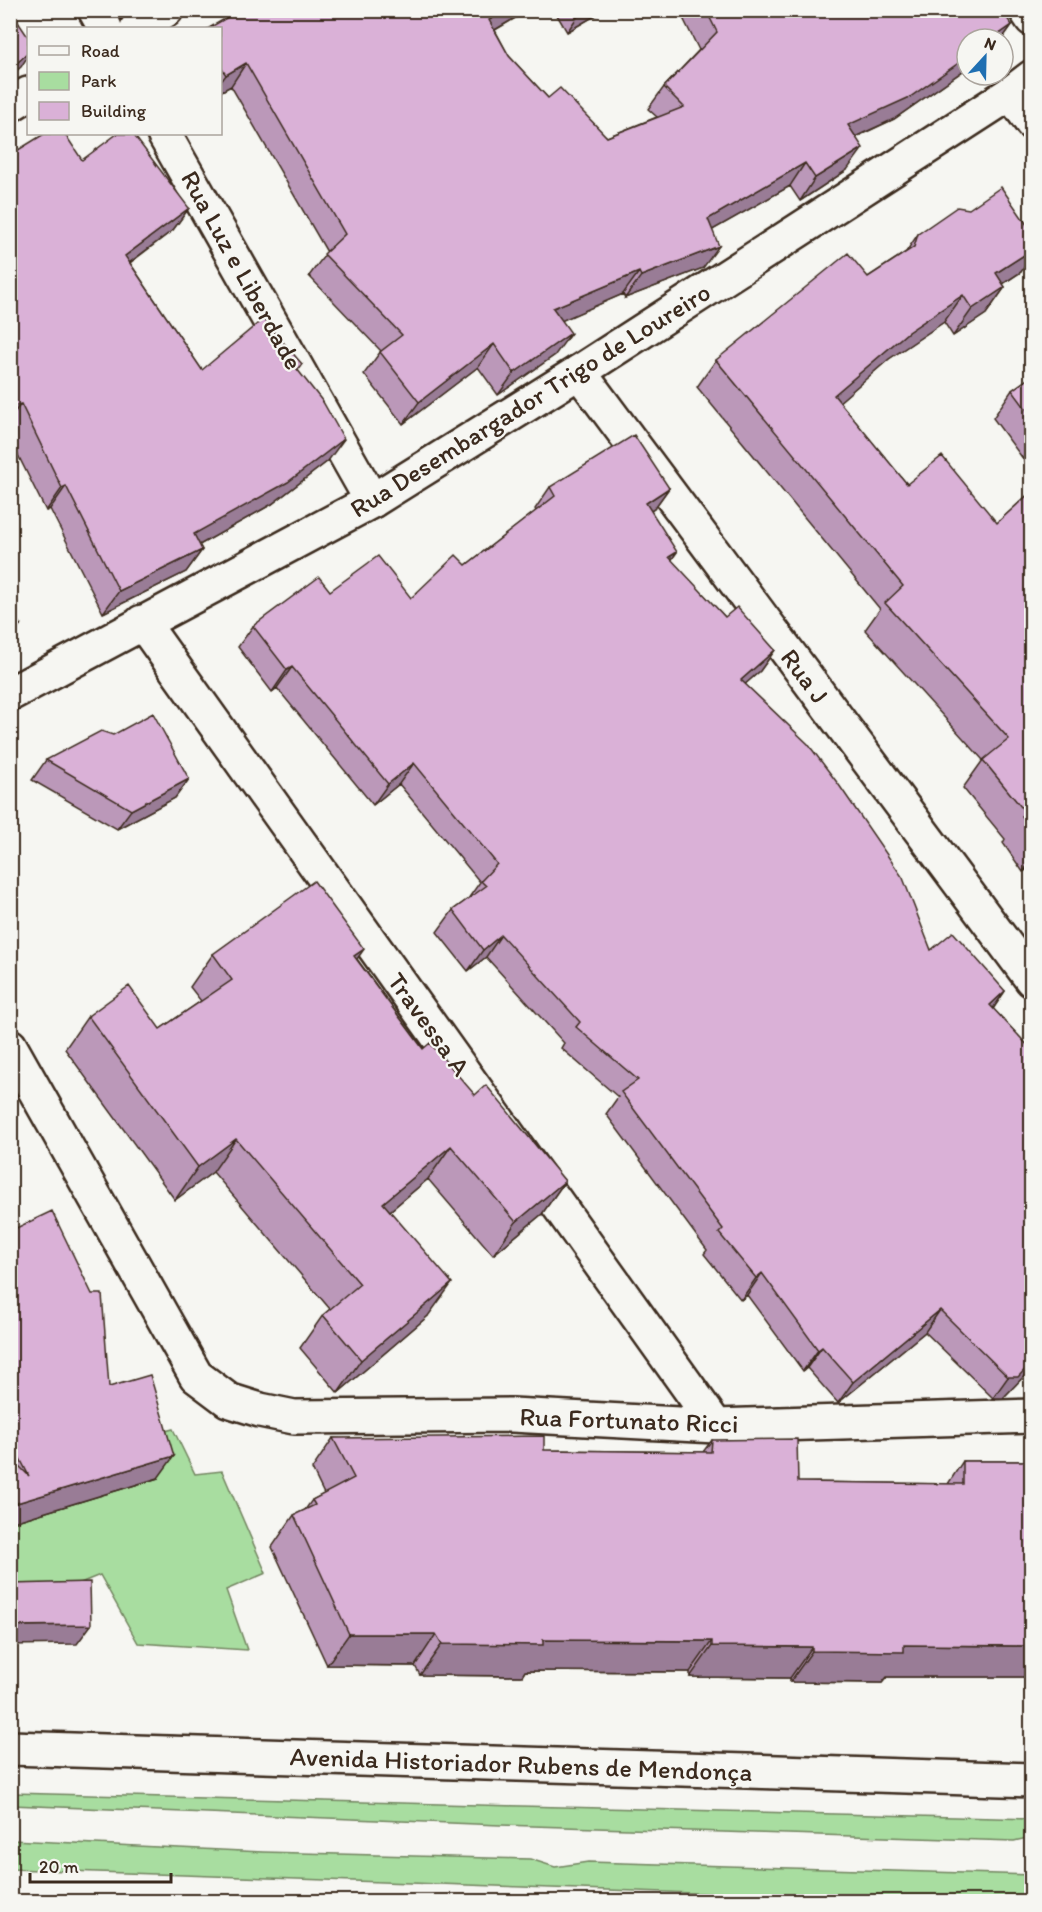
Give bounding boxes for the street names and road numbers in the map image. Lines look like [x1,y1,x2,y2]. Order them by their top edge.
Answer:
street label: Rua Luz e Liberdade [174,165,310,375]
street label: Rua Desembargador Trigo de Loureiro [344,275,716,525]
street label: Rua J [774,642,836,710]
street label: Travessa A [381,966,477,1082]
street label: Rua Fortunato Ricci [519,1400,739,1440]
street label: Avenida Historiador Rubens de Mendonça [289,1740,753,1788]

